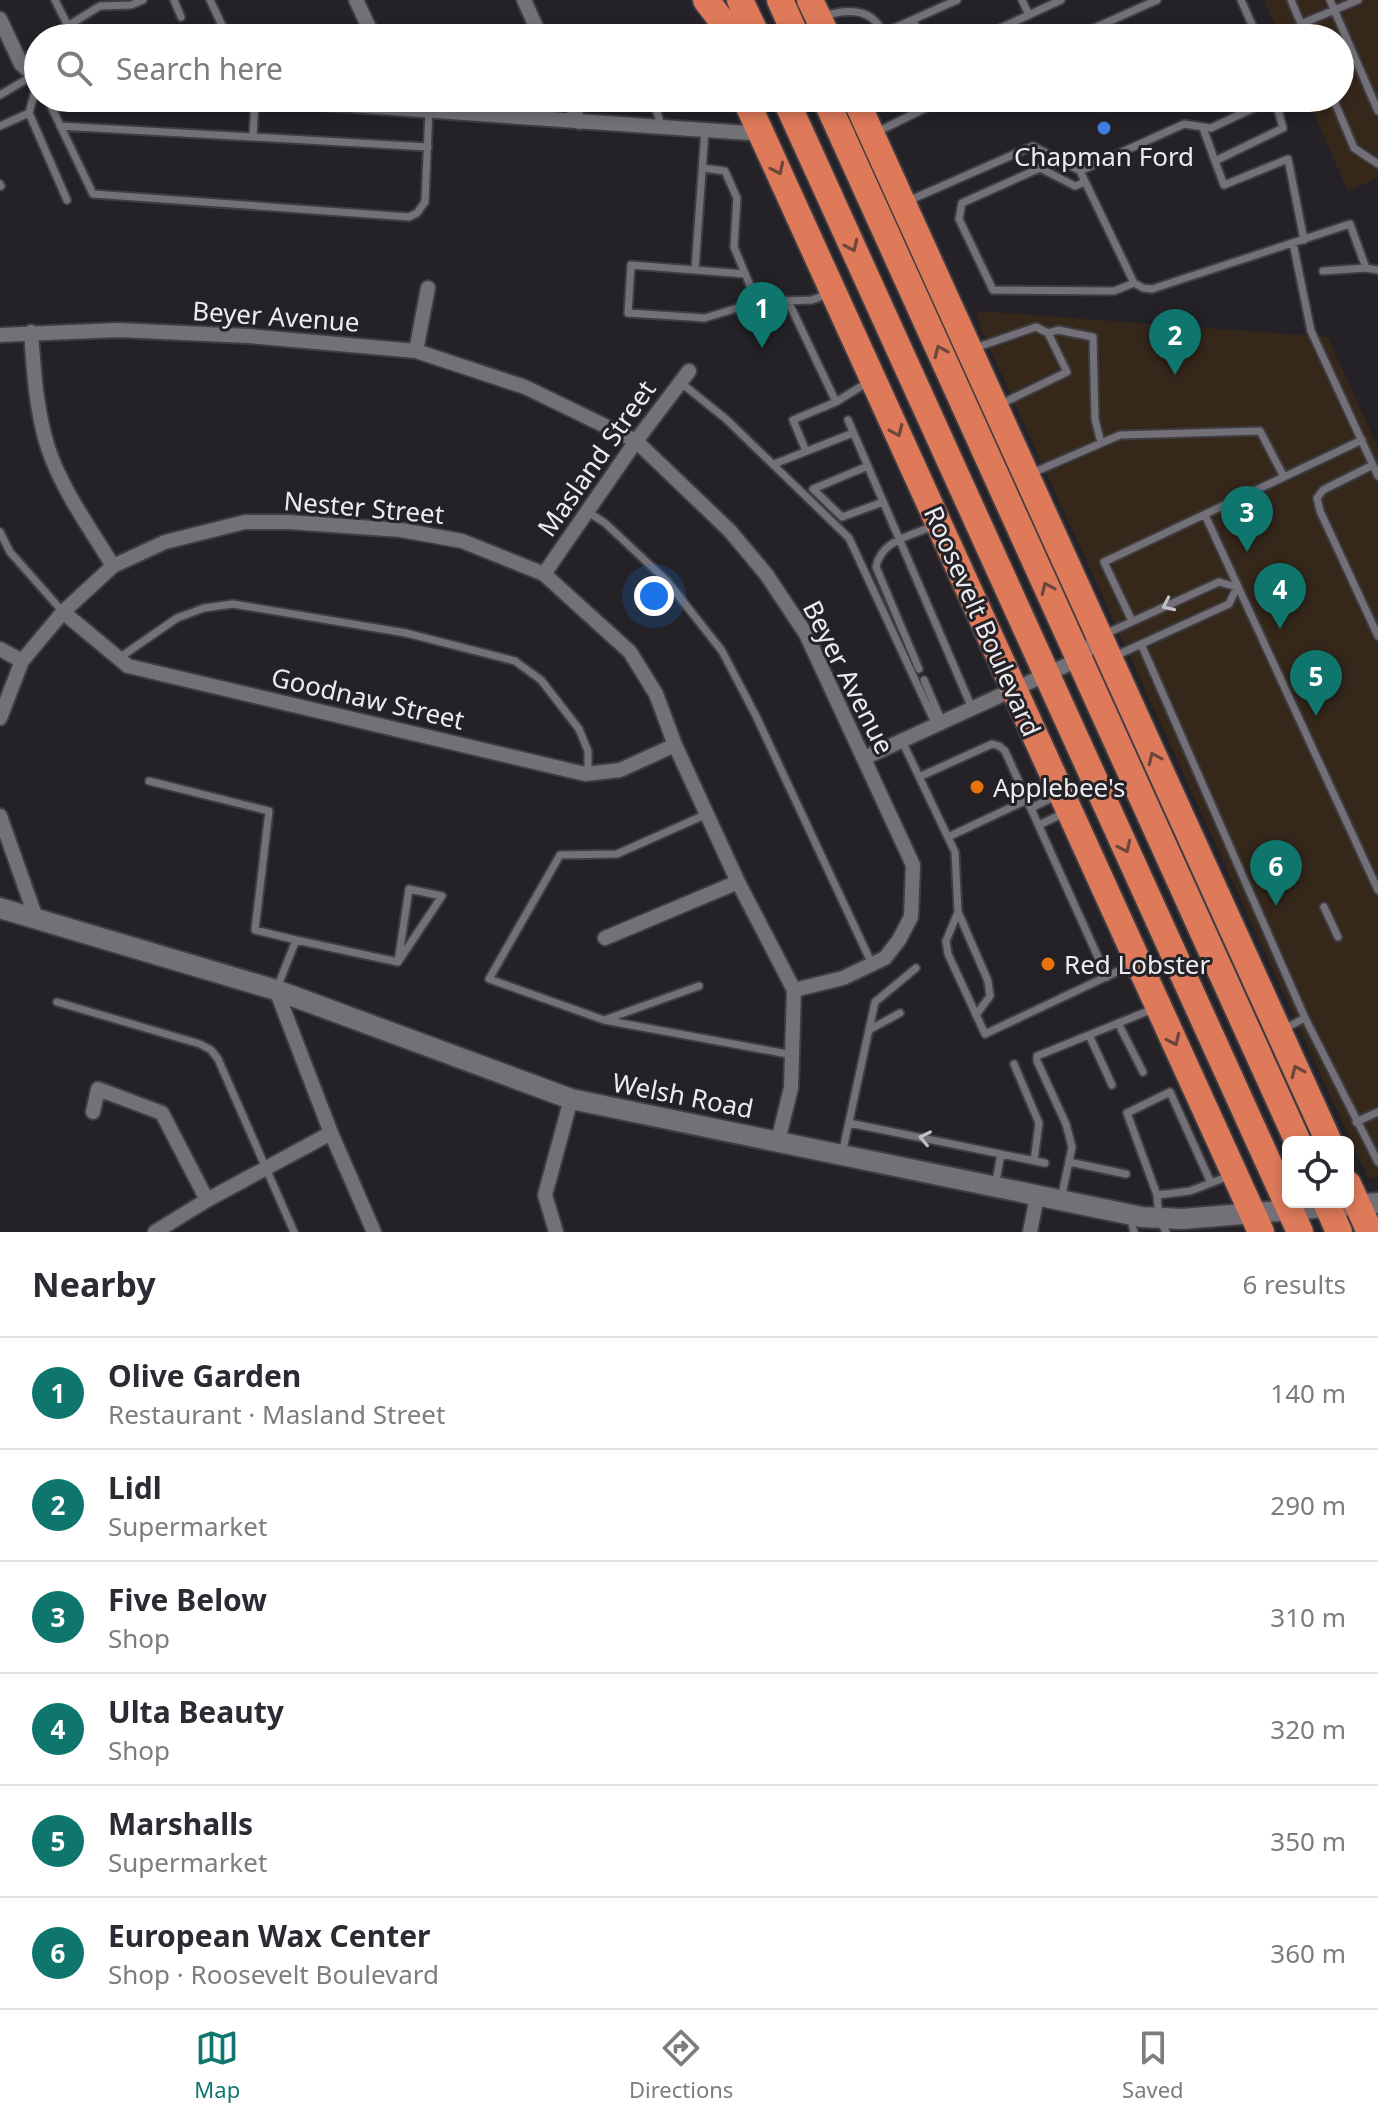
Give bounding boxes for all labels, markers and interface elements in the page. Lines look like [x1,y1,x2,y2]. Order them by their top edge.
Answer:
search box [24,24,1354,112]
icon: search [52,46,96,90]
text: Search here [116,48,283,89]
marker: Chapman Ford [1095,119,1113,137]
place label: Chapman Ford [1014,138,1194,174]
one-way arrow [768,161,784,175]
one-way arrow [842,237,858,252]
pin: 1 [736,282,788,348]
street label: Beyer Avenue [191,292,361,340]
pin: 2 [1149,309,1201,375]
one-way arrow [933,345,949,359]
street label: Masland Street [529,373,663,543]
one-way arrow [887,423,903,437]
street label: Nester Street [282,482,446,532]
pin: 3 [1221,486,1273,552]
street label: Roosevelt Boulevard [916,500,1050,742]
pin: 4 [1254,563,1306,629]
your location [634,576,674,616]
one-way arrow [1041,582,1057,596]
street label: Beyer Avenue [795,594,903,760]
one-way arrow [1161,595,1176,611]
pin: 5 [1290,650,1342,716]
street label: Goodnaw Street [268,658,468,738]
one-way arrow [1148,751,1164,766]
place label: Applebee's [993,769,1126,805]
marker: Applebee's [968,778,986,796]
one-way arrow [1115,839,1131,853]
pin: 6 [1250,840,1302,906]
place label: Red Lobster [1064,946,1210,982]
marker: Red Lobster [1039,955,1057,973]
one-way arrow [1164,1032,1180,1047]
street label: Welsh Road [609,1064,757,1126]
one-way arrow [1290,1065,1306,1079]
one-way arrow [918,1131,931,1148]
map controls [1282,1136,1354,1208]
button: locate [1282,1136,1354,1208]
text: Nearby [32,1261,156,1307]
text: 6 results [1242,1266,1346,1302]
text: Olive Garden [108,1355,301,1396]
text: 1 [51,1375,65,1411]
text: 140 m [1270,1375,1346,1411]
text: Restaurant · Masland Street [108,1396,445,1432]
text: Lidl [108,1467,162,1508]
text: 2 [51,1487,65,1523]
text: 290 m [1270,1487,1346,1523]
text: Supermarket [108,1508,267,1544]
text: Five Below [108,1579,267,1620]
text: 3 [51,1599,65,1635]
text: 310 m [1270,1599,1346,1635]
text: Shop [108,1620,170,1656]
text: Ulta Beauty [108,1691,284,1732]
text: 4 [51,1711,65,1747]
text: 320 m [1270,1711,1346,1747]
text: Shop [108,1732,170,1768]
text: Marshalls [108,1803,253,1844]
text: 5 [51,1823,65,1859]
text: 350 m [1270,1823,1346,1859]
text: Supermarket [108,1844,267,1880]
text: European Wax Center [108,1915,431,1956]
text: 6 [51,1935,65,1971]
text: 360 m [1270,1935,1346,1971]
text: Shop · Roosevelt Boulevard [108,1956,439,1992]
tab: Map [194,2026,240,2104]
tab: Directions [629,2026,733,2104]
tab: Saved [1122,2026,1184,2104]

